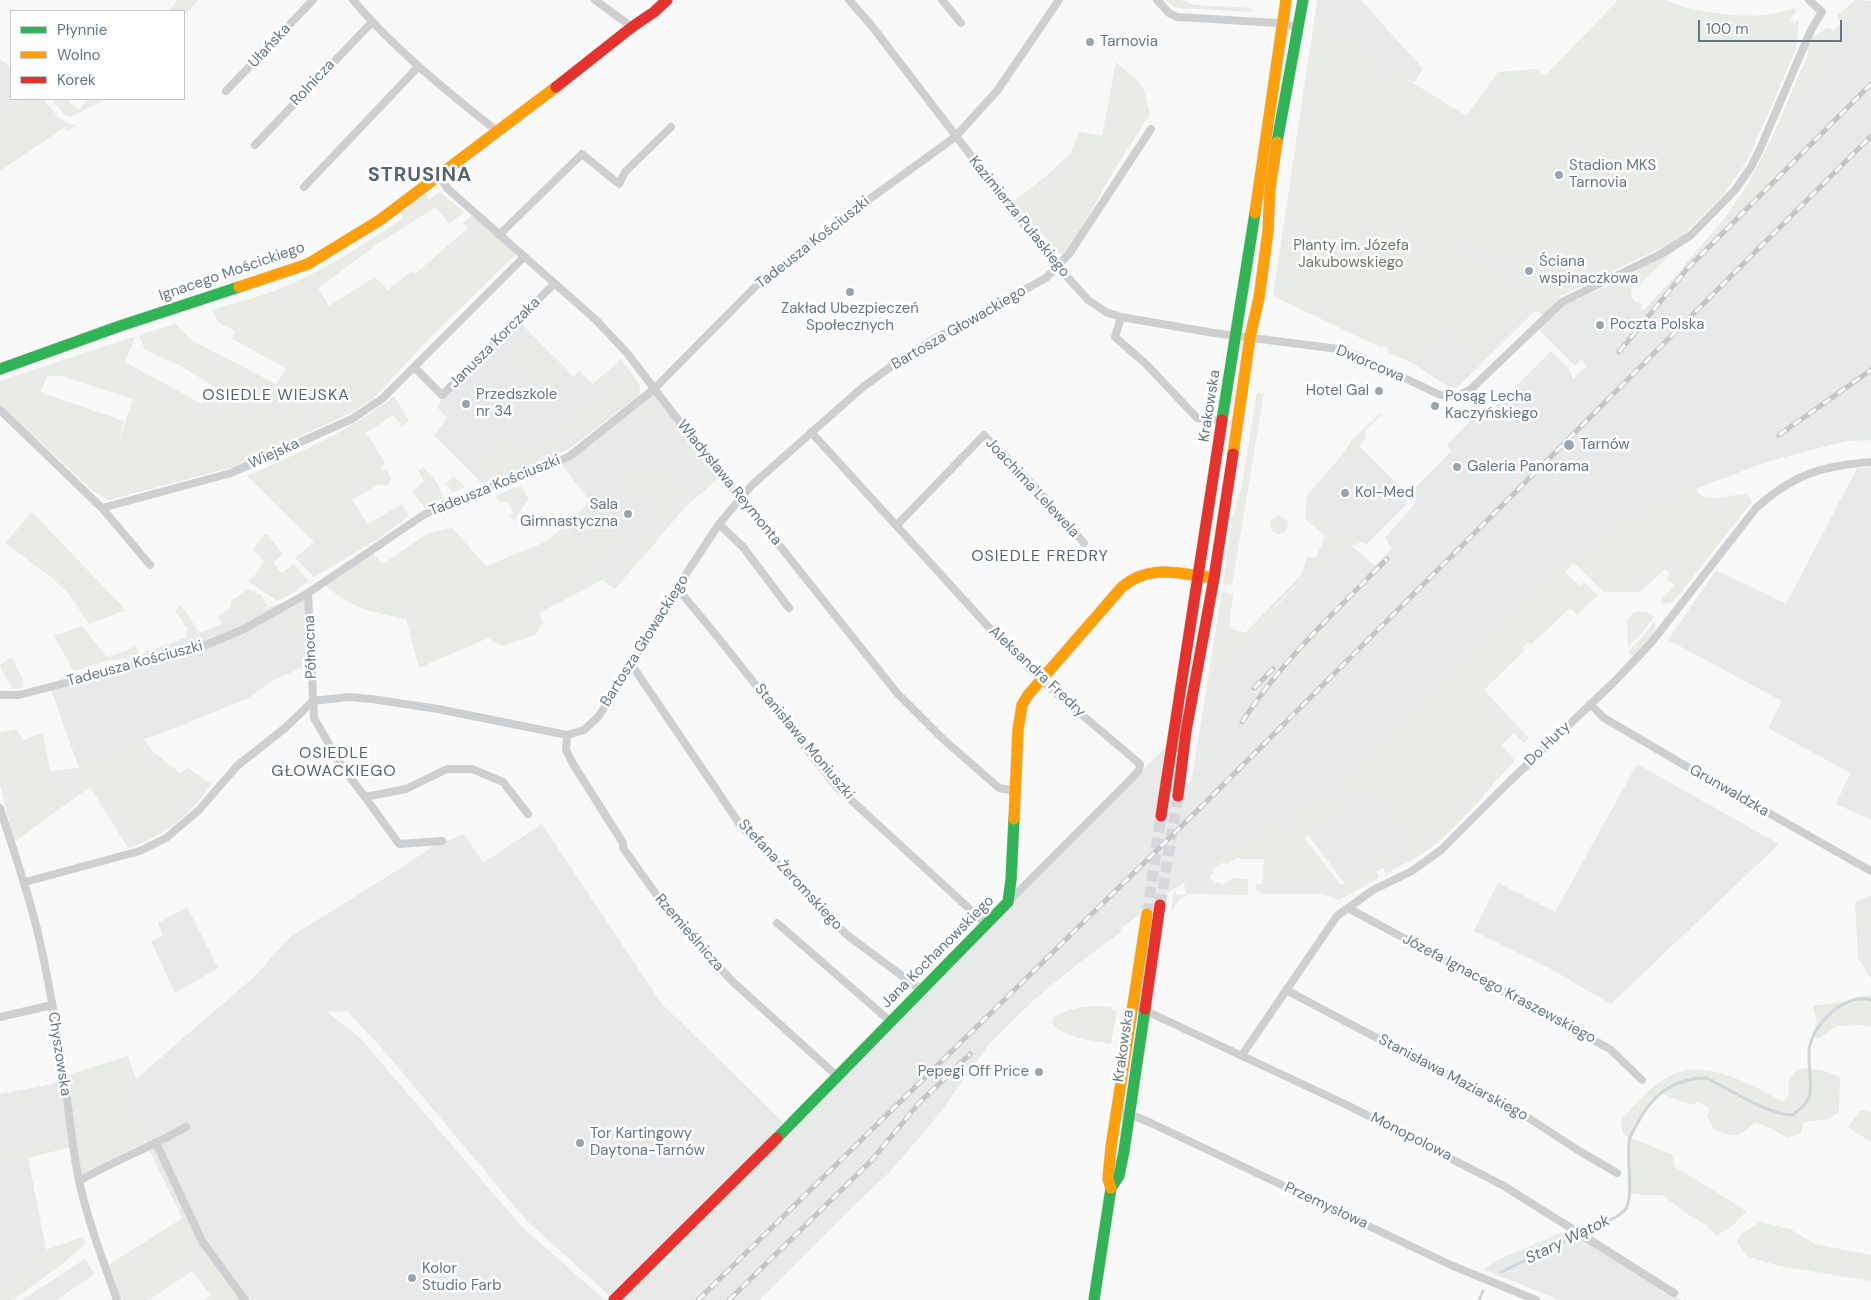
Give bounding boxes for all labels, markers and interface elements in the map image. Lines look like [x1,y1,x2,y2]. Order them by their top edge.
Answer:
legend [10,10,185,100]
scale bar [1701,10,1845,42]
text: 100 m [1706,19,1749,39]
text: Płynnie [57,20,107,40]
street label: Ułańska [245,20,295,72]
place label: Tarnovia [1100,33,1158,51]
marker: Tarnovia [1084,36,1096,48]
text: Wolno [57,45,101,65]
street label: Rolnicza [287,56,339,110]
text: Korek [57,70,96,90]
street label: Kazimierza Pułaskiego [965,153,1073,281]
place label: Stadion MKS Tarnovia [1569,157,1656,192]
district label: STRUSINA [367,164,473,188]
marker: Stadion MKS Tarnovia [1553,169,1565,181]
street label: Tadeusza Kościuszki [752,193,874,293]
park label: Planty im. Józefa Jakubowskiego [1293,237,1409,272]
street label: Ignacego Mościckiego [157,239,307,305]
place label: Ściana wspinaczkowa [1539,253,1638,288]
marker: Ściana wspinaczkowa [1523,265,1535,277]
street label: Bartosza Głowackiego [889,282,1029,374]
marker: Zakład Ubezpieczeń Społecznych [844,286,856,298]
street label: Janusza Korczaka [446,294,544,392]
place label: Zakład Ubezpieczeń Społecznych [781,300,919,335]
place label: Poczta Polska [1610,316,1704,334]
marker: Poczta Polska [1594,319,1606,331]
street label: Dworcowa [1333,342,1407,386]
street label: Krakowska [1195,369,1225,443]
place label: Hotel Gal [1306,382,1369,400]
marker: Hotel Gal [1373,385,1385,397]
district label: OSIEDLE WIEJSKA [200,386,352,406]
place label: Przedszkole nr 34 [476,386,557,421]
place label: Posąg Lecha Kaczyńskiego [1445,388,1538,423]
marker: Przedszkole nr 34 [460,398,472,410]
marker: Posąg Lecha Kaczyńskiego [1429,400,1441,412]
street label: Władysława Reymonta [673,417,785,549]
street label: Joachima Lelewela [981,434,1083,542]
street label: Wiejska [246,435,302,473]
place label: Tarnów [1580,436,1630,454]
marker: Tarnów [1562,438,1576,452]
street label: Tadeusza Kościuszki [427,452,563,520]
place label: Galeria Panorama [1467,458,1589,476]
marker: Galeria Panorama [1451,461,1463,473]
place label: Kol-Med [1355,484,1414,502]
marker: Kol-Med [1339,487,1351,499]
place label: Sala Gimnastyczna [520,496,618,531]
marker: Sala Gimnastyczna [622,508,634,520]
district label: OSIEDLE FREDRY [969,547,1111,567]
street label: Bartosza Głowackiego [597,572,693,710]
street label: Północna [301,615,321,679]
street label: Aleksandra Fredry [985,623,1089,721]
street label: Tadeusza Kościuszki [65,637,205,691]
street label: Stanisława Moniuszki [750,681,858,803]
street label: Do Huty [1522,718,1574,770]
district label: OSIEDLE GŁOWACKIEGO [270,744,398,782]
street label: Grunwaldzka [1686,761,1772,821]
street label: Stefana Żeromskiego [734,816,846,934]
street label: Rzemieślnicza [651,891,727,975]
street label: Jana Kochanowskiego [878,892,998,1012]
street label: Józefa Ignacego Kraszewskiego [1399,930,1599,1048]
street label: Krakowska [1110,1009,1138,1083]
street label: Chyszowska [43,1011,75,1097]
street label: Stanisława Maziarskiego [1375,1031,1531,1125]
place label: Pepegi Off Price [918,1063,1029,1081]
marker: Pepegi Off Price [1033,1066,1045,1078]
street label: Monopolowa [1367,1109,1455,1165]
place label: Tor Kartingowy Daytona-Tarnów [590,1125,705,1160]
marker: Tor Kartingowy Daytona-Tarnów [574,1137,586,1149]
street label: Przemysłowa [1281,1179,1371,1233]
water label: Stary Wątok [1523,1211,1613,1269]
place label: Kolor Studio Farb [422,1260,502,1295]
marker: Kolor Studio Farb [406,1272,418,1284]

